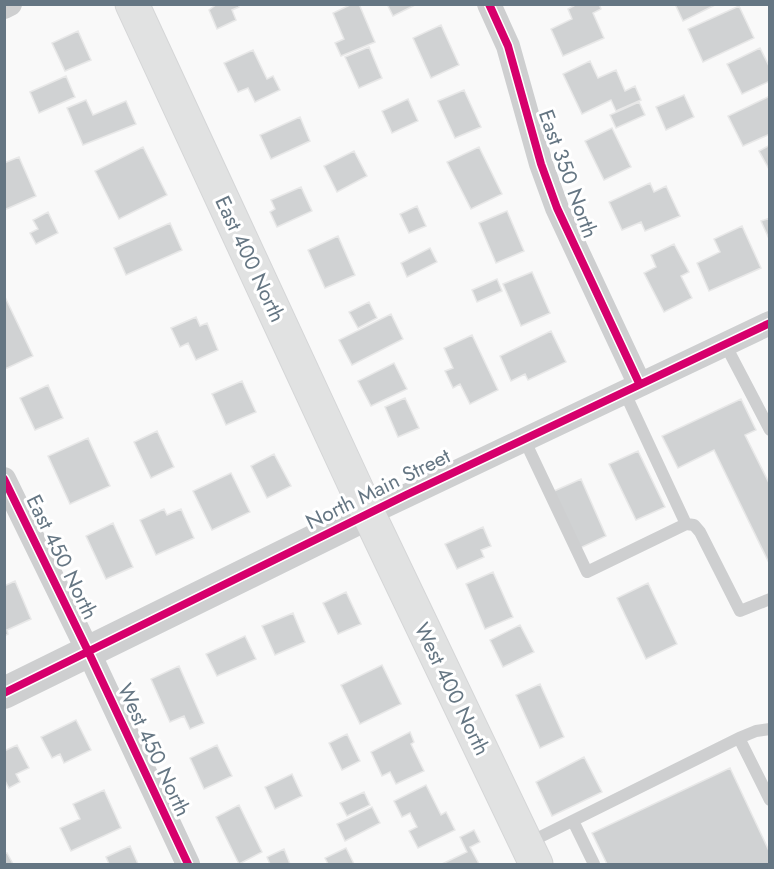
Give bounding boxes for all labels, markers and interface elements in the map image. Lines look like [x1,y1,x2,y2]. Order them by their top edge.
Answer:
street label: East 350 North [531,106,605,242]
street label: East 400 North [208,191,292,327]
street label: North Main Street [301,441,455,537]
street label: East 450 North [19,490,105,624]
street label: West 400 North [407,617,497,761]
street label: West 450 North [110,679,198,821]

